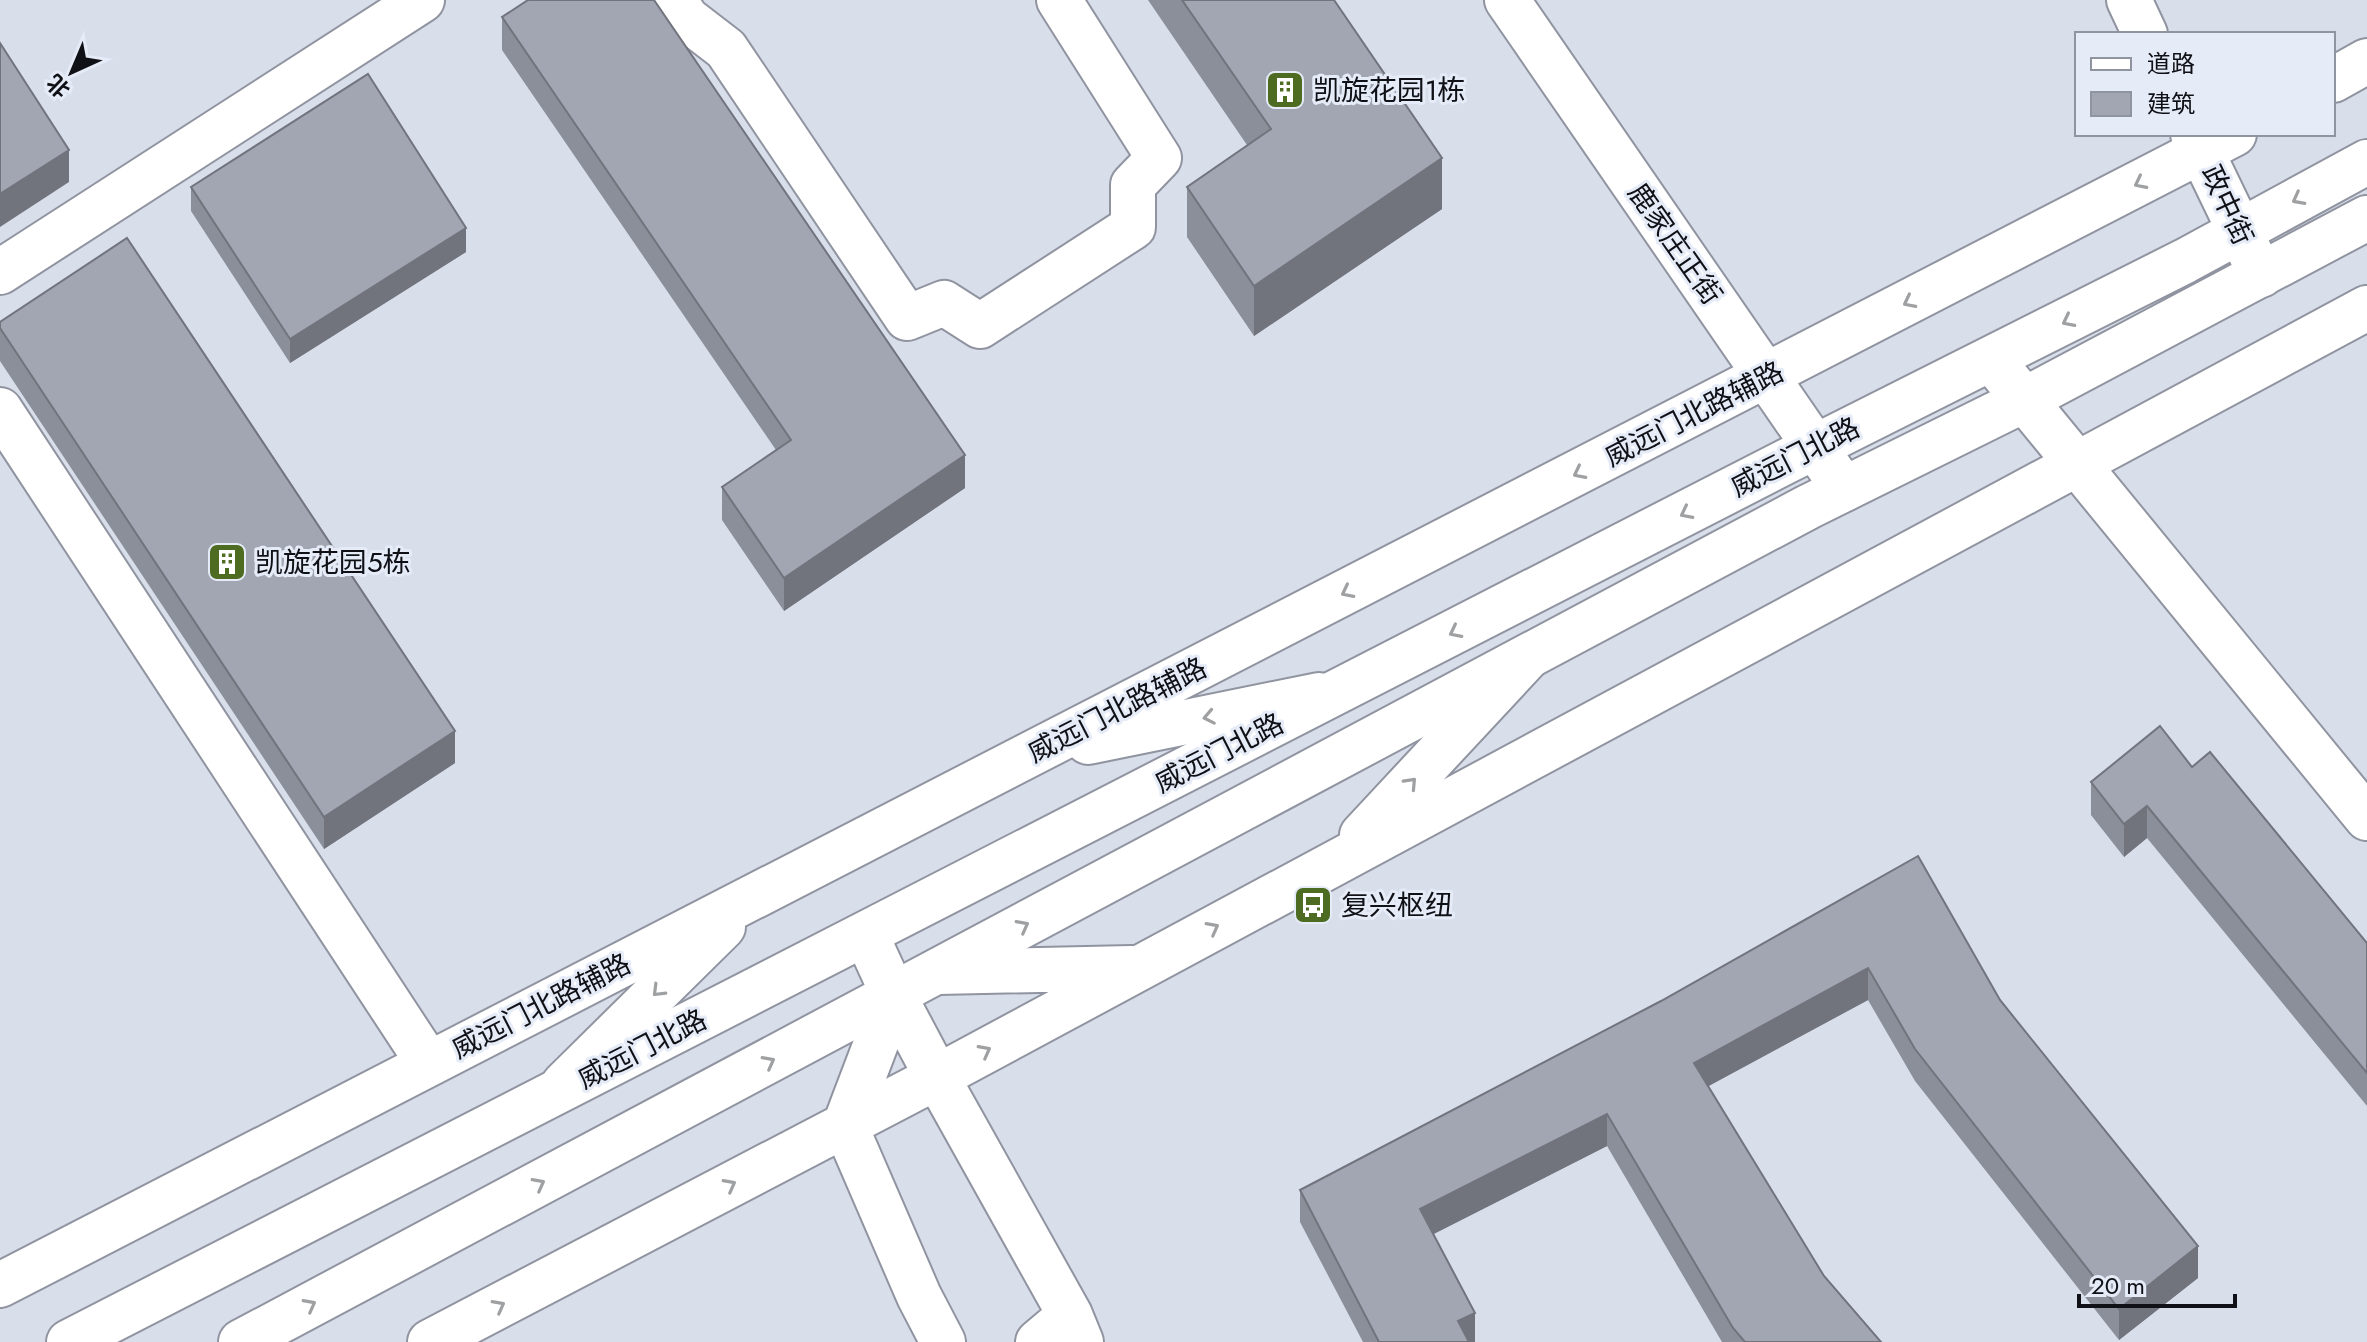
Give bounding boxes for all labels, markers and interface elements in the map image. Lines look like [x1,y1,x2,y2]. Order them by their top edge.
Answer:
north arrow [32,32,112,112]
legend [2075,32,2335,136]
text: 道路 [2147,46,2195,81]
text: 北 [39,67,77,106]
building icon: 凯旋花园1栋 [1264,69,1306,111]
place label: 凯旋花园1栋 [1313,70,1466,111]
text: 建筑 [2147,86,2195,121]
street label: 政中街 [2191,158,2263,252]
one-way arrow [2134,174,2149,189]
street label: 鹿家庄正街 [1618,175,1732,313]
one-way arrow [2292,190,2307,205]
one-way arrow [1903,293,1918,308]
one-way arrow [2062,311,2077,326]
street label: 威远门北路辅路 [1597,351,1791,477]
street label: 威远门北路 [1723,407,1867,507]
one-way arrow [1572,463,1587,478]
one-way arrow [1680,503,1695,518]
building icon: 凯旋花园5栋 [206,541,248,583]
place label: 凯旋花园5栋 [255,542,411,583]
one-way arrow [1341,582,1356,597]
one-way arrow [1448,622,1463,637]
street label: 威远门北路辅路 [1020,647,1214,773]
street label: 威远门北路 [1147,703,1291,803]
one-way arrow [1202,708,1216,725]
one-way arrow [1402,777,1416,792]
bus stop icon: 复兴枢纽 [1292,884,1334,926]
place label: 复兴枢纽 [1341,885,1453,926]
one-way arrow [1015,921,1030,936]
one-way arrow [1205,922,1220,937]
street label: 威远门北路辅路 [444,943,638,1069]
one-way arrow [653,982,667,996]
street label: 威远门北路 [570,999,714,1099]
one-way arrow [976,1046,991,1061]
one-way arrow [761,1056,776,1071]
one-way arrow [531,1178,546,1193]
one-way arrow [721,1180,736,1195]
scale bar [2079,1258,2235,1308]
text: 20 m [2091,1268,2145,1303]
one-way arrow [301,1300,316,1315]
one-way arrow [491,1300,506,1315]

